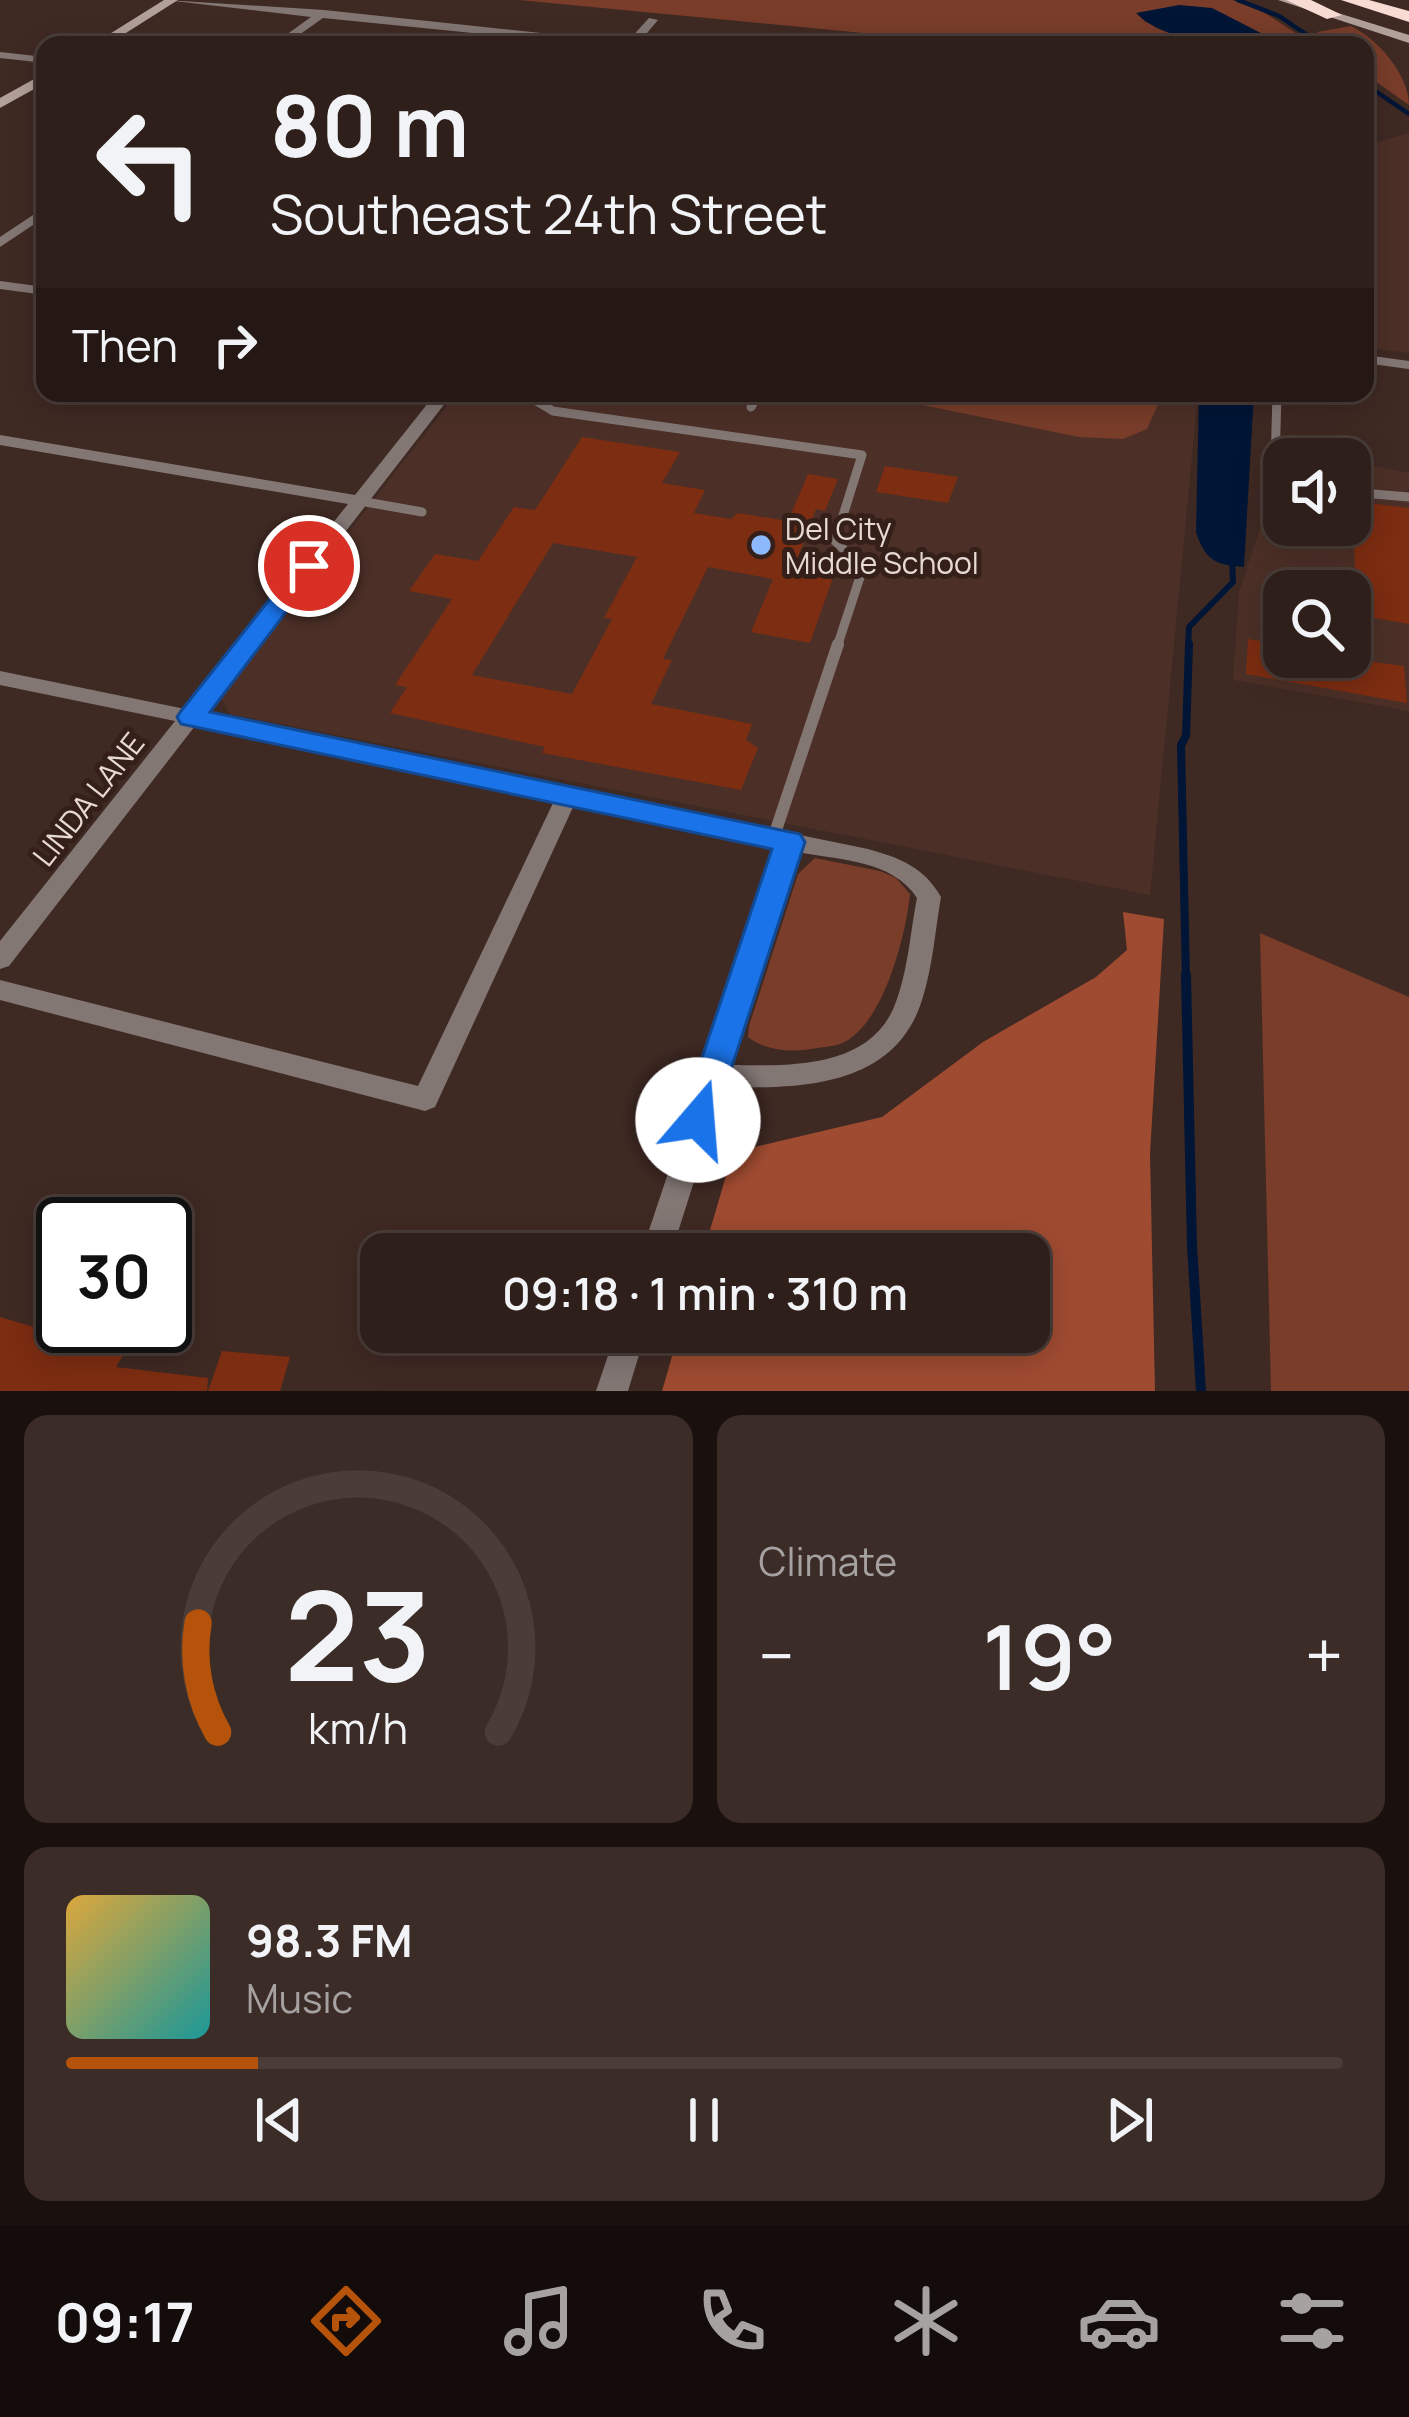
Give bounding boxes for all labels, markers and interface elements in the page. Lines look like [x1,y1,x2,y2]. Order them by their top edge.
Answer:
text: 80 m [270,67,469,182]
icon: left [72,84,228,240]
text: Southeast 24th Street [270,176,827,250]
icon: right [202,312,268,378]
text: Then [72,314,178,376]
map controls [1263,438,1371,678]
button: sound [1263,438,1371,546]
place label: Del City Middle School [785,508,979,583]
pin [258,515,360,617]
marker: Del City Middle School [748,532,774,558]
icon: arrive [276,533,342,599]
button: search [1263,570,1371,678]
street label: LINDA LANE [23,724,153,874]
position arrow [635,1057,761,1183]
speed limit sign: 30 [36,1197,192,1353]
text: 09:18 · 1 min · 310 m [502,1262,908,1324]
text: Climate [759,1534,897,1588]
text: 23 [285,1548,432,1718]
text: 19° [982,1594,1117,1717]
text: − [759,1610,794,1700]
text: + [1305,1610,1343,1700]
text: km/h [308,1698,408,1757]
text: 98.3 FM [246,1909,412,1971]
text: Music [246,1971,353,2025]
icon: previous [246,2087,312,2153]
icon: pause [671,2087,737,2153]
icon: next [1097,2087,1163,2153]
icon: directions [304,2279,388,2363]
icon: music [497,2279,581,2363]
icon: phone [690,2279,774,2363]
icon: climate [884,2279,968,2363]
icon: car [1077,2279,1161,2363]
icon: filters [1270,2279,1354,2363]
text: 09:17 [55,2284,195,2358]

